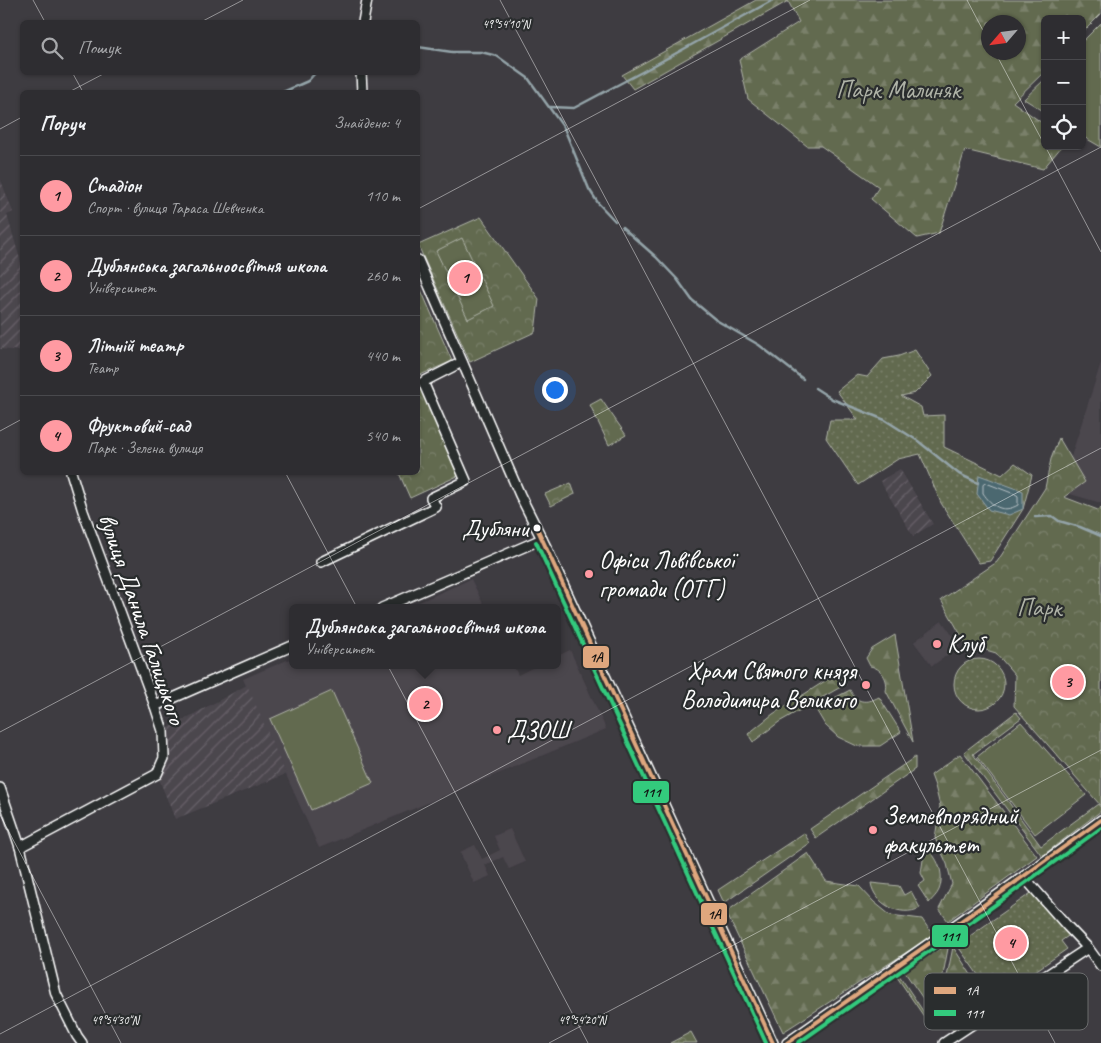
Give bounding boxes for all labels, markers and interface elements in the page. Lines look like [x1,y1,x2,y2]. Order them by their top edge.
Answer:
north arrow [981,15,1026,60]
map controls [1041,15,1086,150]
button: + [1041,15,1086,60]
text: 49°54'10"N [482,16,531,32]
search box [20,20,420,75]
icon: search [38,34,66,62]
text: Пошук [78,36,120,60]
button: − [1041,60,1086,105]
park label: Парк Малиняк [836,74,962,106]
button: locate [1041,105,1086,150]
text: Поруч [40,110,85,136]
text: Знайдено: 4 [334,113,400,133]
text: Стадіон [87,174,141,198]
text: 1 [52,186,60,206]
text: 110 m [366,186,400,206]
text: Спорт · вулиця Тараса Шевченка [87,198,263,218]
text: Дублянська загальноосвітня школа [87,254,326,278]
pin: 1 [449,259,481,297]
text: 2 [52,266,60,286]
text: 260 m [366,266,400,286]
text: Університет [87,278,156,298]
text: Літній театр [87,334,184,358]
text: 3 [52,346,60,366]
text: 440 m [366,346,400,366]
text: Театр [87,358,118,378]
your location [542,377,568,403]
text: Фруктовий-сад [87,414,190,438]
text: 4 [52,426,60,446]
text: 540 m [366,426,400,446]
text: Парк · Зелена вулиця [87,438,202,458]
street label: вулиця Данила Галицького [91,509,193,730]
place label: Дубляни [462,513,530,543]
marker: Дубляни [532,523,542,533]
place label: Офіси Львівської громади (ОТГ) [599,544,739,605]
marker: Офіси Львівської громади (ОТГ) [583,568,595,580]
park label: Парк [1017,592,1063,624]
popup [289,604,561,669]
text: Дублянська загальноосвітня школа [305,615,545,639]
place label: Клуб [947,628,988,660]
marker: Клуб [931,638,943,650]
text: Університет [305,639,374,659]
line badge: 1А [582,645,610,669]
text: 1А [589,649,604,666]
place label: Храм Святого князя Володимира Великого [681,655,858,716]
pin: 3 [1052,663,1084,701]
marker: Храм Святого князя Володимира Великого [860,679,872,691]
pin: 2 [409,685,441,723]
place label: ДЗОШ [507,714,573,746]
marker: ДЗОШ [491,724,503,736]
line badge: 111 [632,780,670,804]
text: 111 [642,784,662,801]
place label: Землевпорядний факультет [883,800,1020,861]
marker: Землевпорядний факультет [867,824,879,836]
line badge: 1А [700,902,728,926]
text: 1А [707,906,722,923]
line badge: 111 [931,924,969,948]
pin: 4 [995,924,1027,962]
text: 111 [941,928,961,945]
legend [924,973,1088,1030]
text: 1А [965,982,979,999]
text: 111 [965,1005,985,1022]
text: 49°54'30"N [91,1012,140,1028]
text: 49°54'20"N [558,1012,607,1028]

